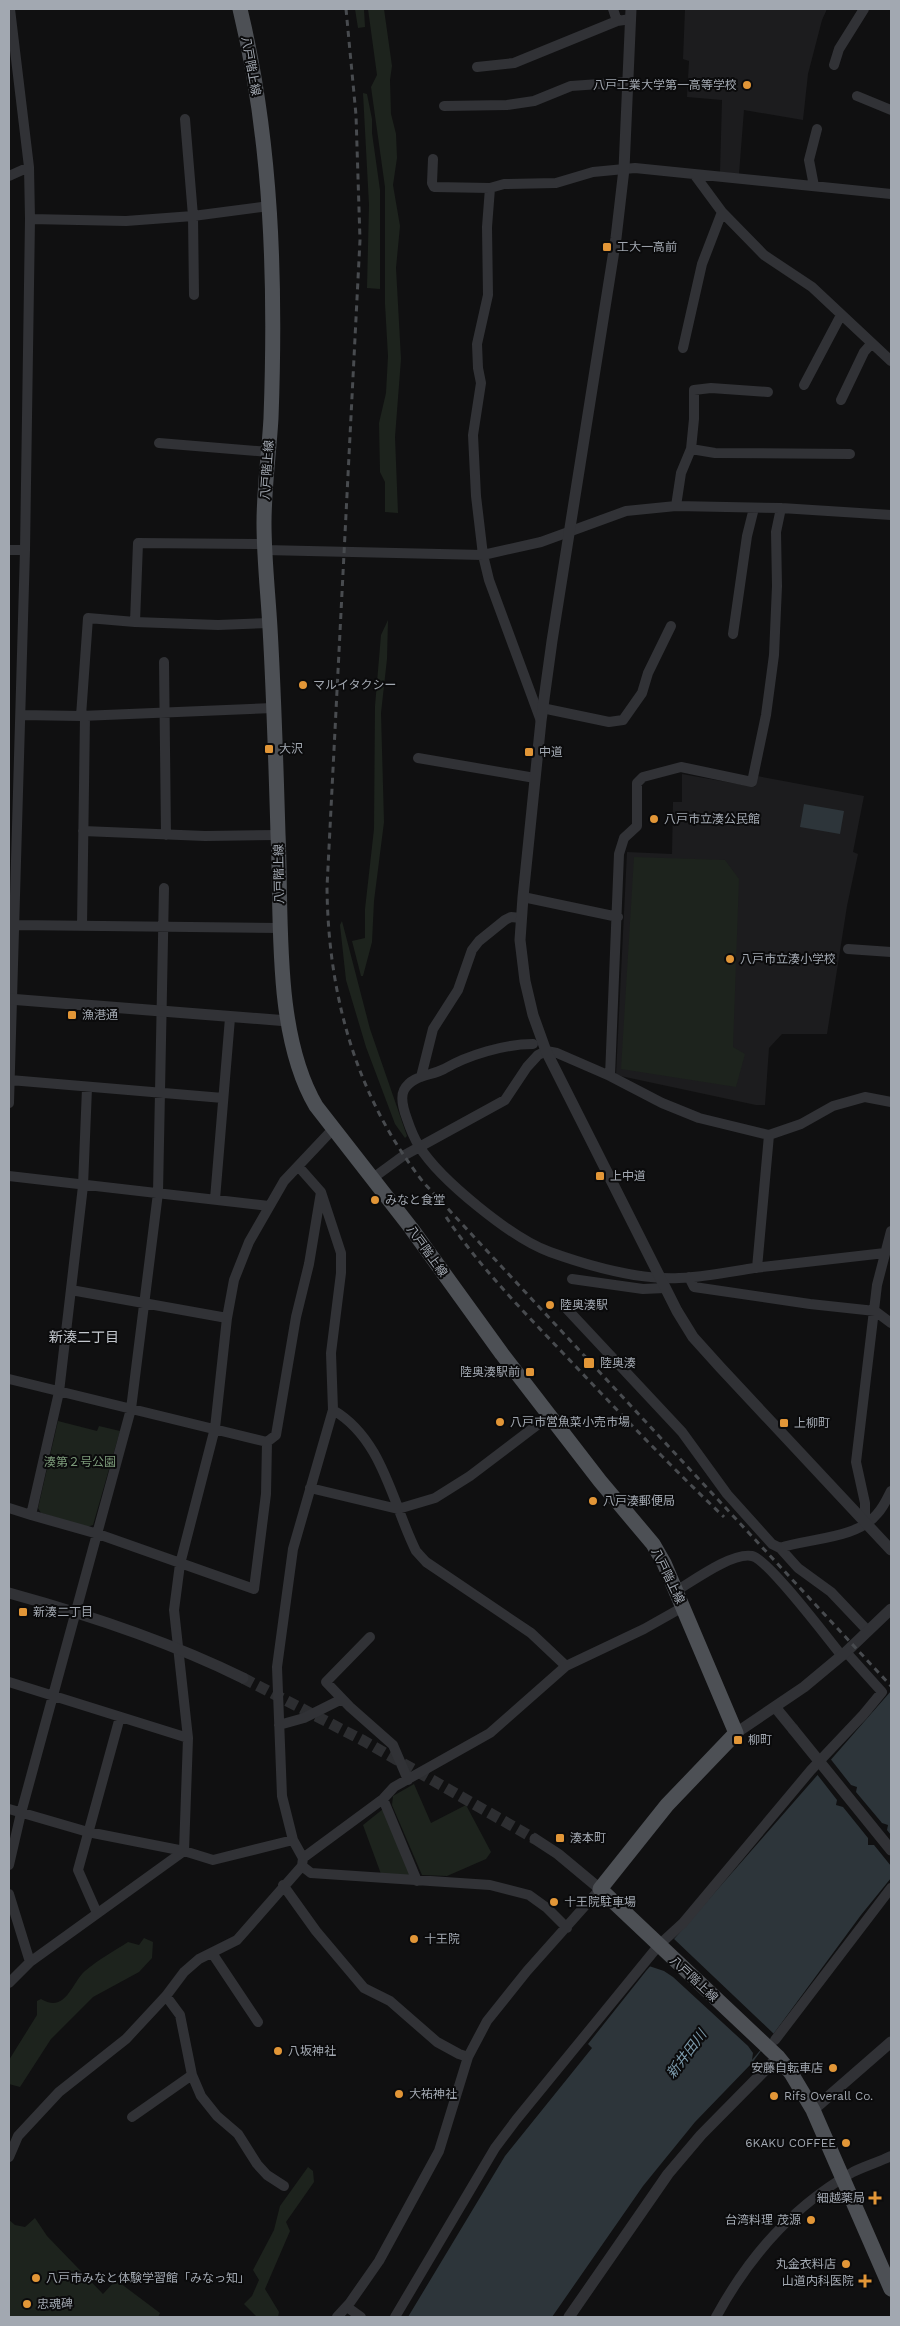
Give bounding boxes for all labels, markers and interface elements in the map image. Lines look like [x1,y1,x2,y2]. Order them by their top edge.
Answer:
street label: 八戸階上線 [239,35,263,97]
place label: 八戸工業大学第一高等学校 [593,78,737,92]
marker: 八戸工業大学第一高等学校 [741,79,753,91]
place label: 工大一高前 [617,240,677,254]
marker: 工大一高前 [601,241,613,253]
street label: 八戸階上線 [258,440,276,500]
place label: マルイタクシー [313,678,397,692]
marker: マルイタクシー [297,679,309,691]
place label: 大沢 [279,742,303,756]
marker: 大沢 [263,743,275,755]
place label: 中道 [539,745,563,759]
marker: 中道 [523,746,535,758]
place label: 八戸市立湊公民館 [664,812,760,826]
marker: 八戸市立湊公民館 [648,813,660,825]
street label: 八戸階上線 [271,844,287,904]
place label: 八戸市立湊小学校 [740,952,836,966]
marker: 八戸市立湊小学校 [724,953,736,965]
place label: 漁港通 [82,1008,118,1022]
marker: 漁港通 [66,1009,78,1021]
place label: 上中道 [610,1169,646,1183]
marker: 上中道 [594,1170,606,1182]
place label: みなと食堂 [385,1193,445,1207]
marker: みなと食堂 [369,1194,381,1206]
street label: 八戸階上線 [404,1223,450,1279]
place label: 陸奥湊駅 [560,1298,608,1312]
marker: 陸奥湊駅 [544,1299,556,1311]
district label: 新湊二丁目 [49,1329,119,1345]
marker: 陸奥湊 [582,1356,596,1370]
place label: 陸奥湊 [600,1356,636,1370]
place label: 陸奥湊駅前 [460,1365,520,1379]
marker: 陸奥湊駅前 [524,1366,536,1378]
place label: 八戸市営魚菜小売市場 [510,1415,630,1429]
marker: 八戸市営魚菜小売市場 [494,1416,506,1428]
place label: 上柳町 [794,1416,830,1430]
marker: 上柳町 [778,1417,790,1429]
park label: 湊第２号公園 [44,1455,116,1469]
place label: 八戸湊郵便局 [603,1494,675,1508]
marker: 八戸湊郵便局 [587,1495,599,1507]
street label: 八戸階上線 [649,1546,687,1606]
place label: 新湊二丁目 [33,1605,93,1619]
marker: 新湊二丁目 [17,1606,29,1618]
place label: 柳町 [748,1733,772,1747]
marker: 柳町 [732,1734,744,1746]
place label: 湊本町 [570,1831,606,1845]
marker: 湊本町 [554,1832,566,1844]
place label: 十王院駐車場 [564,1895,636,1909]
marker: 十王院駐車場 [548,1896,560,1908]
place label: 十王院 [424,1932,460,1946]
marker: 十王院 [408,1933,420,1945]
street label: 八戸階上線 [667,1953,721,2005]
water label: 新井田川 [663,2025,710,2081]
place label: 八坂神社 [288,2044,336,2058]
marker: 八坂神社 [272,2045,284,2057]
place label: 安藤自転車店 [751,2061,823,2075]
marker: 安藤自転車店 [827,2062,839,2074]
place label: 大祐神社 [409,2087,457,2101]
marker: 大祐神社 [393,2088,405,2100]
place label: Rifs Overall Co. [784,2089,873,2103]
marker: Rifs Overall Co. [768,2090,780,2102]
place label: 6KAKU COFFEE [745,2136,836,2150]
marker: 6KAKU COFFEE [840,2137,852,2149]
place label: 細越薬局 [817,2191,865,2205]
marker: 細越薬局 [869,2192,881,2204]
place label: 台湾料理 茂源 [725,2213,801,2227]
marker: 台湾料理 茂源 [805,2214,817,2226]
place label: 丸金衣料店 [776,2257,836,2271]
marker: 丸金衣料店 [840,2258,852,2270]
place label: 八戸市みなと体験学習館「みなっ知」 [46,2271,250,2285]
marker: 八戸市みなと体験学習館「みなっ知」 [30,2272,42,2284]
place label: 山道内科医院 [782,2274,854,2288]
marker: 山道内科医院 [858,2274,872,2288]
place label: 忠魂碑 [37,2297,73,2311]
marker: 忠魂碑 [21,2298,33,2310]

